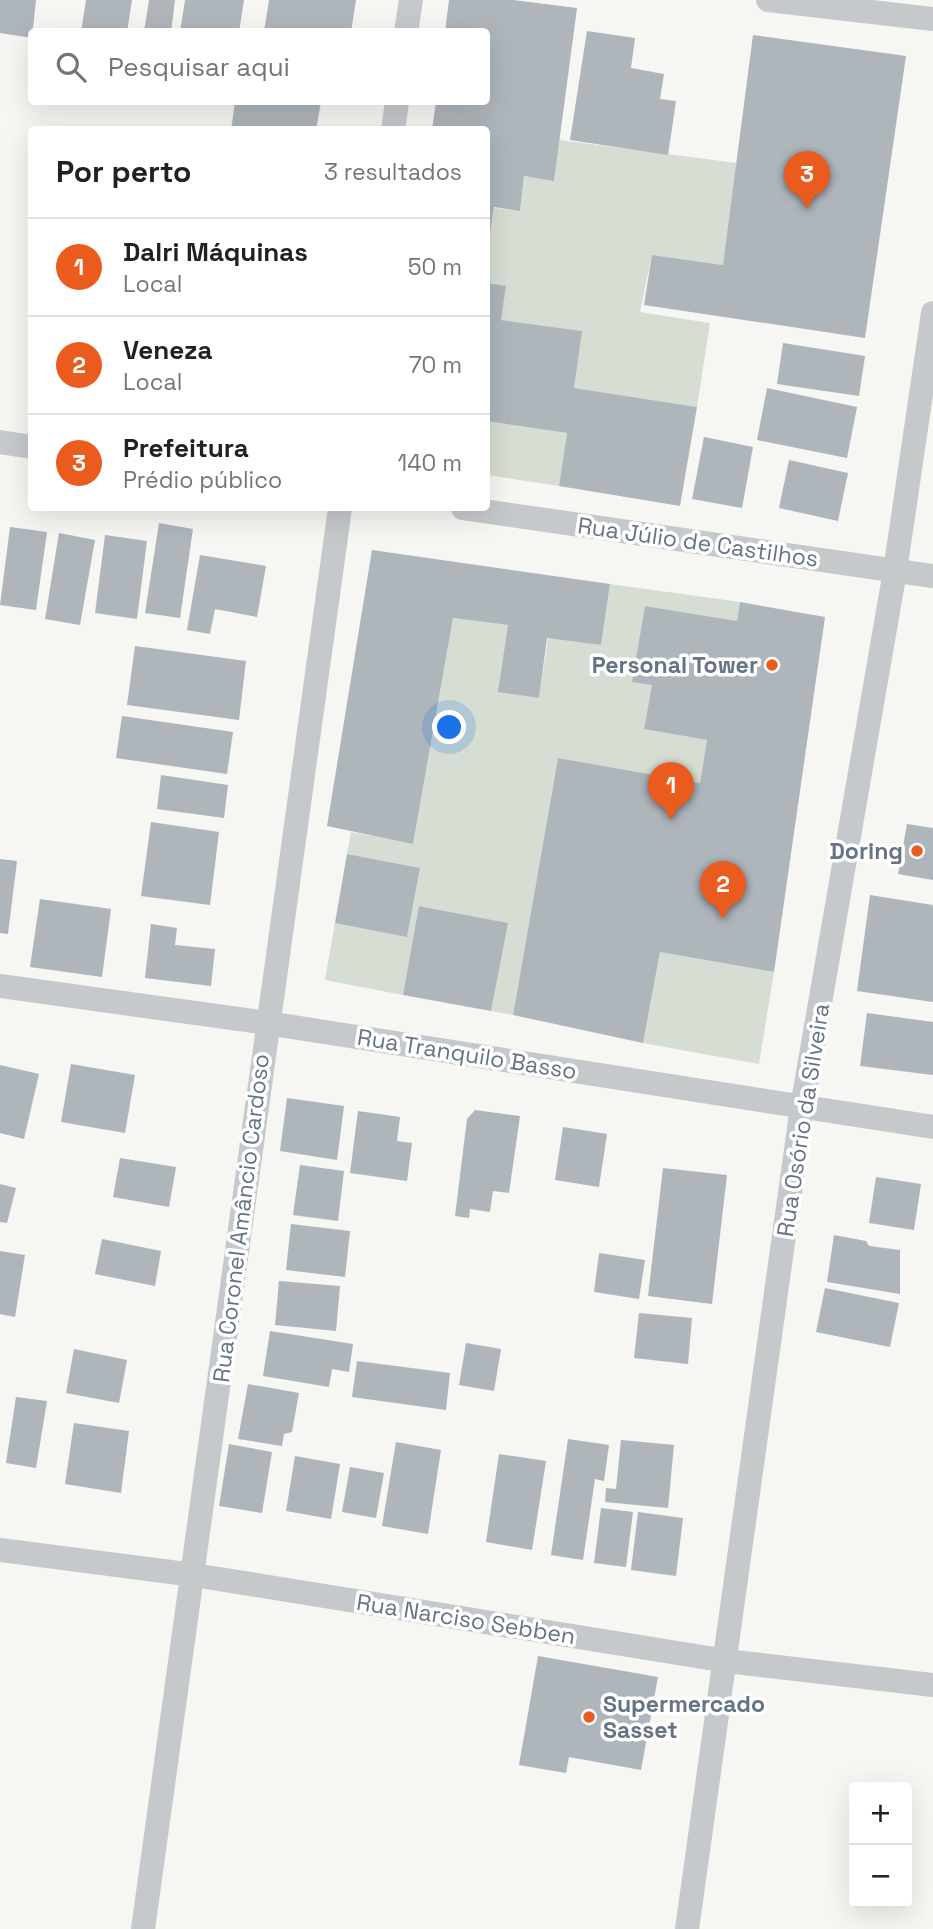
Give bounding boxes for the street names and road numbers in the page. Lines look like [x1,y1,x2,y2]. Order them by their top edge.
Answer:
street label: Rua Júlio de Castilhos [576,510,820,574]
street label: Rua Osório da Silveira [770,1001,836,1239]
street label: Rua Tranquilo Basso [355,1022,579,1086]
street label: Rua Coronel Amâncio Cardoso [206,1052,276,1384]
street label: Rua Narciso Sebben [354,1587,578,1651]

